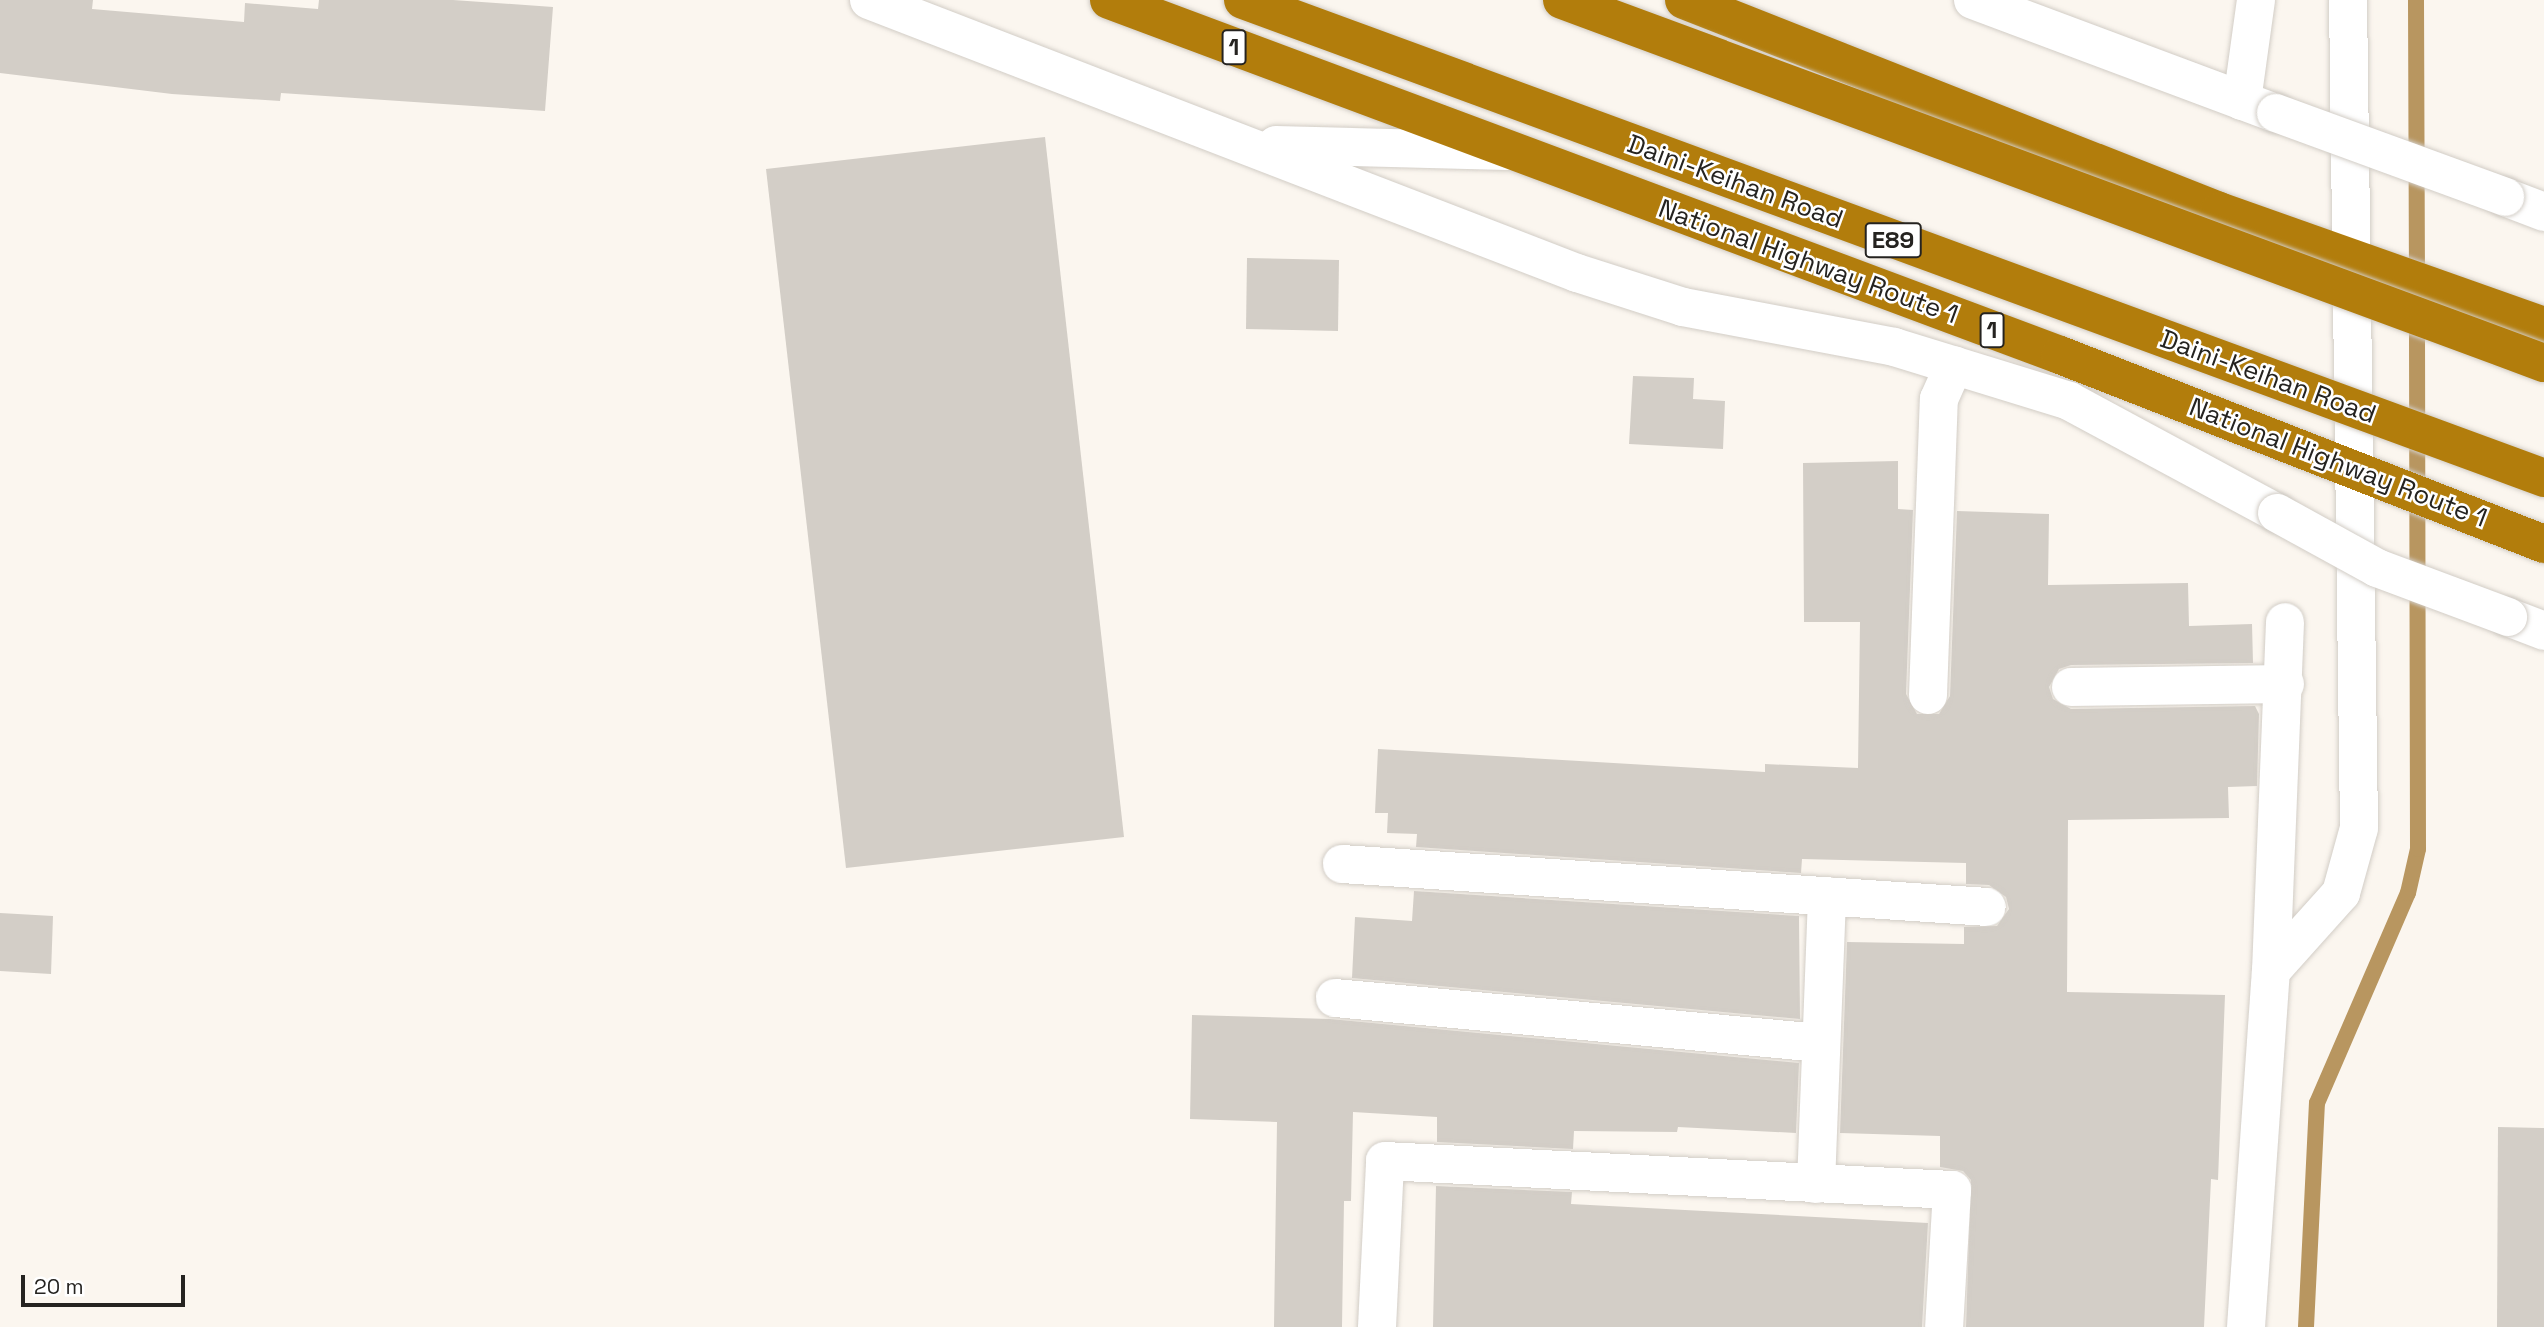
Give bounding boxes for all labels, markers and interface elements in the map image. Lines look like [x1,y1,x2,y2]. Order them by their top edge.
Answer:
road number: 1 [1220,27,1248,68]
street label: Daini-Keihan Road [1623,129,1847,235]
street label: National Highway Route 1 [1654,193,1962,331]
road number: E89 [1863,220,1923,260]
road number: 1 [1978,310,2006,351]
street label: Daini-Keihan Road [2156,324,2380,430]
street label: National Highway Route 1 [2185,392,2491,534]
scale bar [24,1260,189,1304]
text: 20 m [34,1273,84,1300]

